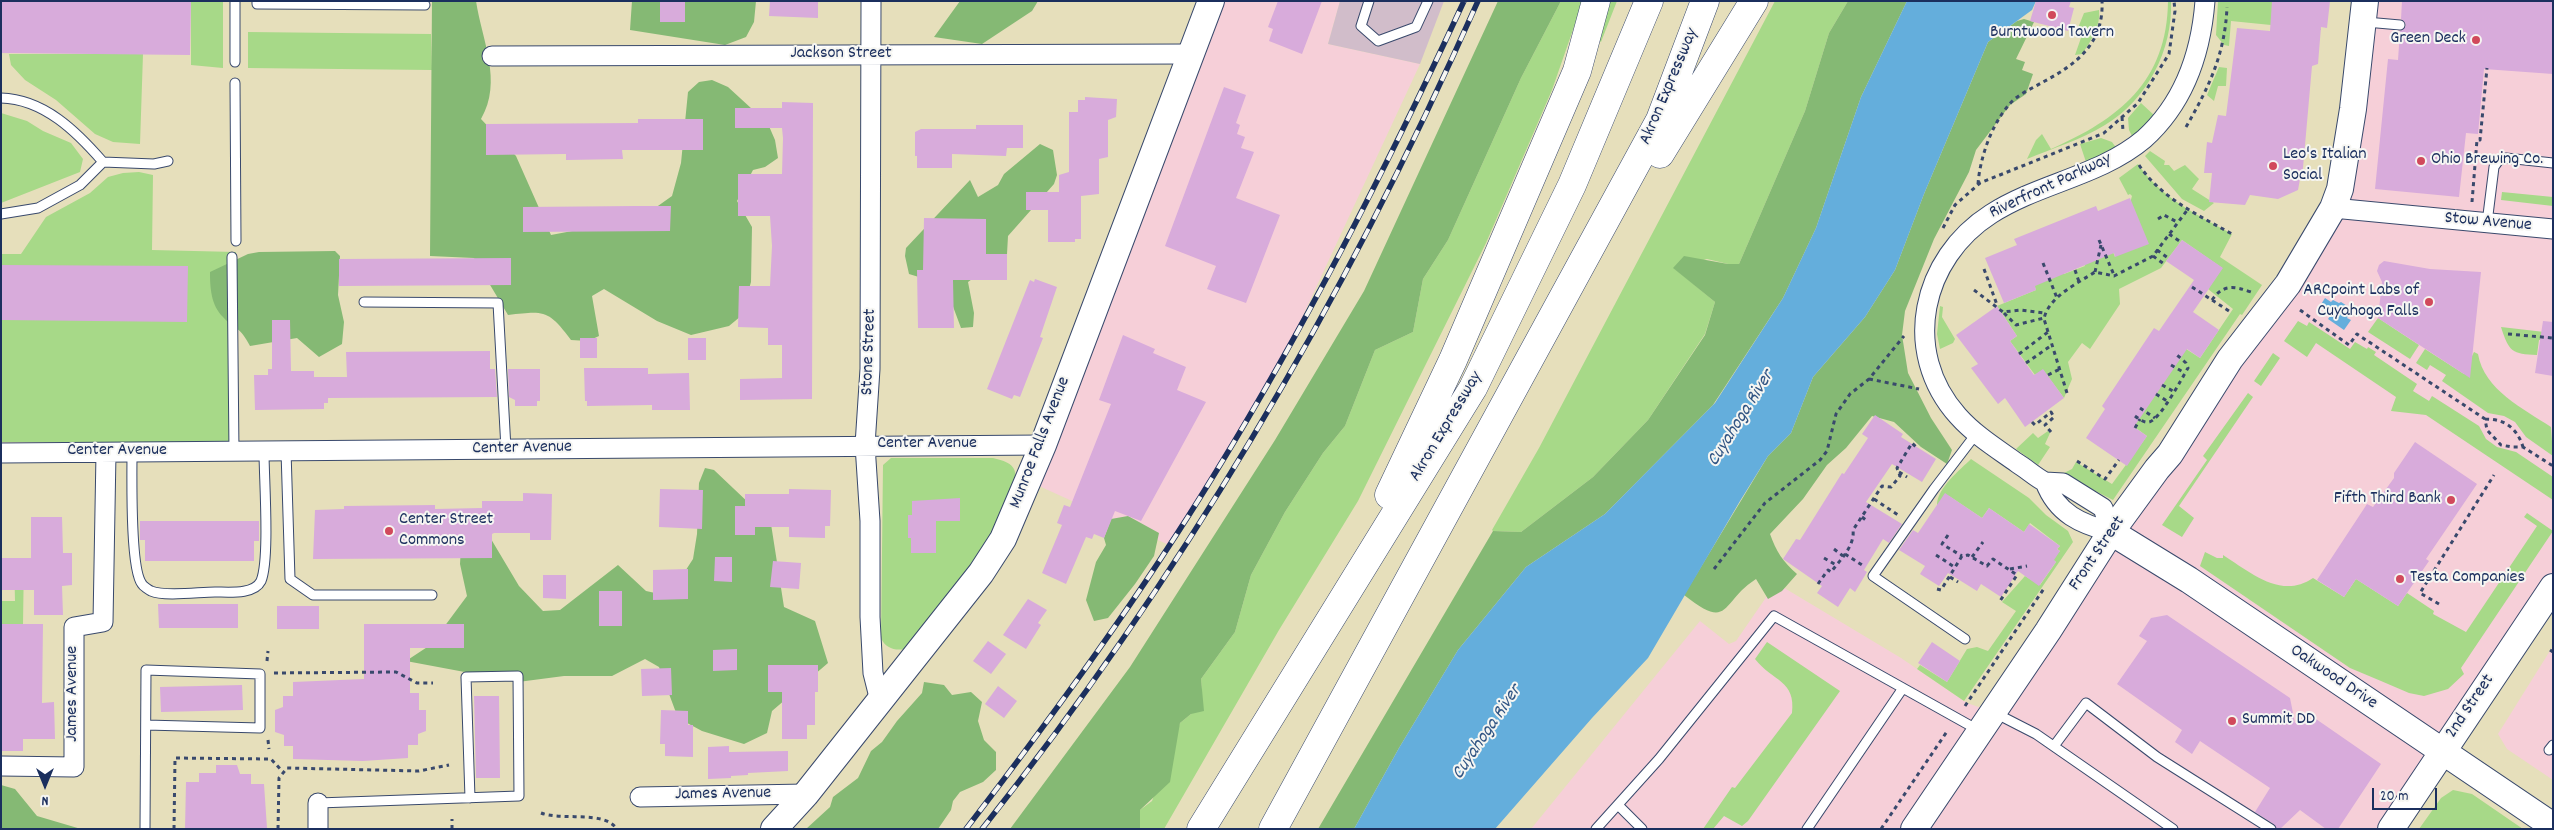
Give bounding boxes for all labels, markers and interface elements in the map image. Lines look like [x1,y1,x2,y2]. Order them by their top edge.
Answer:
marker: Burntwood Tavern [2046,9,2058,21]
place label: Burntwood Tavern [1990,23,2114,45]
street label: Akron Expressway [1636,25,1704,149]
place label: Green Deck [2390,29,2466,51]
marker: Green Deck [2470,34,2482,46]
street label: Jackson Street [790,44,892,66]
place label: Leo's Italian Social [2283,145,2367,188]
street label: Riverfront Parkway [1986,149,2116,225]
place label: Ohio Brewing Co. [2431,150,2543,172]
marker: Ohio Brewing Co. [2415,155,2427,167]
marker: Leo's Italian Social [2267,160,2279,172]
street label: Stow Avenue [2443,208,2533,238]
place label: ARCpoint Labs of Cuyahoga Falls [2303,281,2419,324]
marker: ARCpoint Labs of Cuyahoga Falls [2423,296,2435,308]
street label: Stone Street [858,308,882,396]
water label: Cuyahoga River [1703,367,1781,471]
street label: Akron Expressway [1406,368,1488,486]
street label: Munroe Falls Avenue [1006,374,1076,512]
street label: Center Avenue [877,434,977,456]
street label: Center Avenue [472,437,572,461]
street label: Center Avenue [67,441,167,463]
place label: Fifth Third Bank [2334,489,2441,511]
marker: Fifth Third Bank [2445,494,2457,506]
place label: Center Street Commons [399,510,493,552]
street label: Front Street [2065,513,2131,595]
marker: Center Street Commons [383,525,395,537]
place label: Testa Companies [2410,568,2525,590]
marker: Testa Companies [2394,573,2406,585]
street label: Oakwood Drive [2285,641,2381,715]
street label: James Avenue [63,646,85,742]
street label: 2nd Street [2442,671,2500,743]
water label: Cuyahoga River [1448,681,1528,785]
place label: Summit DD [2242,710,2315,732]
marker: Summit DD [2226,715,2238,727]
north arrow [20,760,70,810]
scale bar [2374,778,2439,810]
street label: James Avenue [675,783,771,807]
text: 20 m [2380,786,2408,808]
text: N [42,790,48,810]

